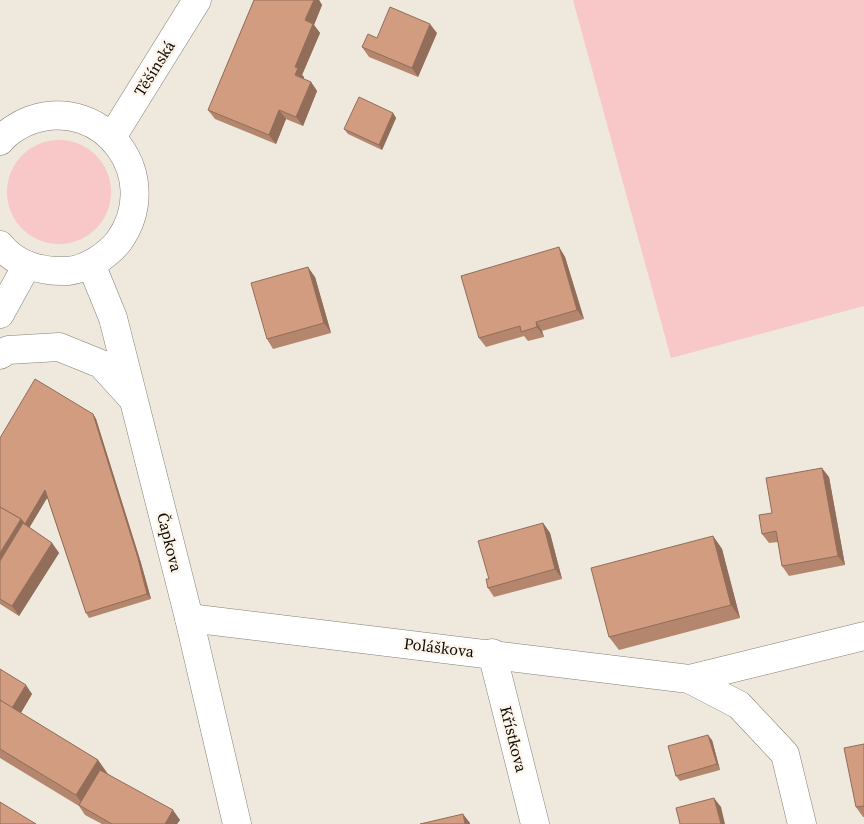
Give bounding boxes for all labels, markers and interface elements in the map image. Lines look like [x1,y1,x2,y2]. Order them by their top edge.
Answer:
street label: Těšínská [128,35,180,100]
street label: Čapkova [152,510,188,575]
street label: Poláškova [403,632,476,662]
street label: Křístkova [495,704,533,775]

